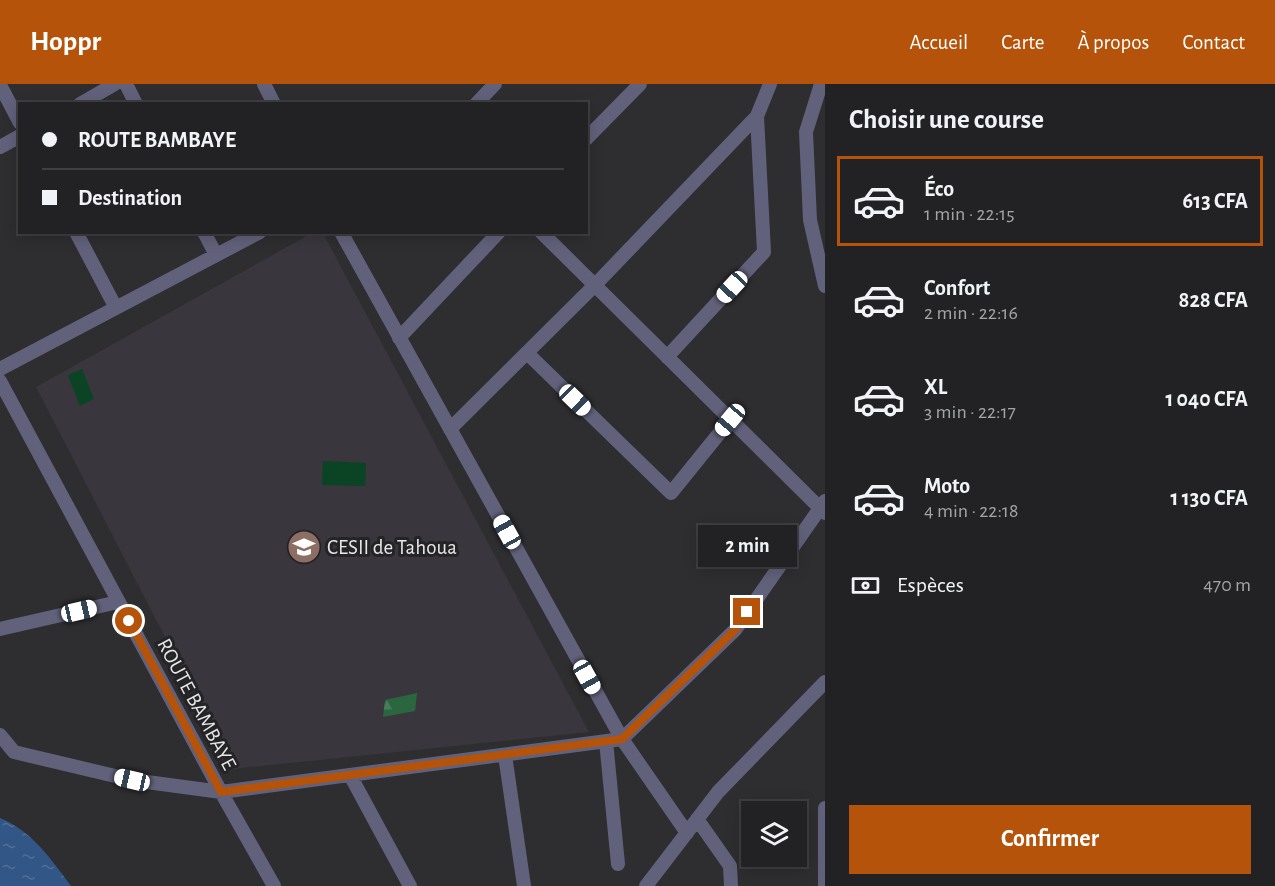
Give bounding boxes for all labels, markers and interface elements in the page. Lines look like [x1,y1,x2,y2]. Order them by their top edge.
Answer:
text: Hoppr [30,28,101,56]
text: Accueil [910,32,968,53]
text: Carte [1001,32,1044,53]
text: À propos [1077,32,1149,53]
text: Contact [1182,32,1245,53]
text: Choisir une course [849,106,1044,133]
text: ROUTE BAMBAYE [78,129,236,151]
icon: car [852,174,906,228]
text: Éco [924,178,954,200]
text: Destination [78,187,182,209]
text: 613 CFA [1183,190,1248,212]
text: 1 min · 22:15 [924,204,1015,224]
car [713,268,751,306]
icon: car [852,273,906,327]
text: Confort [924,277,990,299]
text: 828 CFA [1179,289,1248,311]
text: 2 min · 22:16 [924,303,1018,323]
icon: car [852,372,906,426]
text: XL [924,376,947,398]
car [556,381,594,419]
text: 1 040 CFA [1165,388,1248,410]
car [712,400,748,440]
text: 3 min · 22:17 [924,402,1016,422]
icon: car [852,471,906,525]
text: Moto [924,475,970,497]
text: 1 130 CFA [1171,487,1248,509]
text: 4 min · 22:18 [924,501,1018,521]
car [490,512,524,552]
callout: 2 min [698,525,796,567]
school or university icon: CESII de Tahoua [286,529,322,565]
text: 2 min [725,536,770,556]
place label: CESII de Tahoua [327,537,457,558]
icon: cash [849,569,882,602]
text: Espèces [897,574,964,596]
text: 470 m [1203,575,1251,595]
car [59,598,99,624]
route end [733,598,760,625]
route start [115,607,142,634]
street label: ROUTE BAMBAYE [153,635,240,773]
car [570,657,604,697]
car [112,767,152,793]
map controls [741,801,807,867]
button: layers [741,801,807,867]
button: Confirmer [849,805,1251,874]

